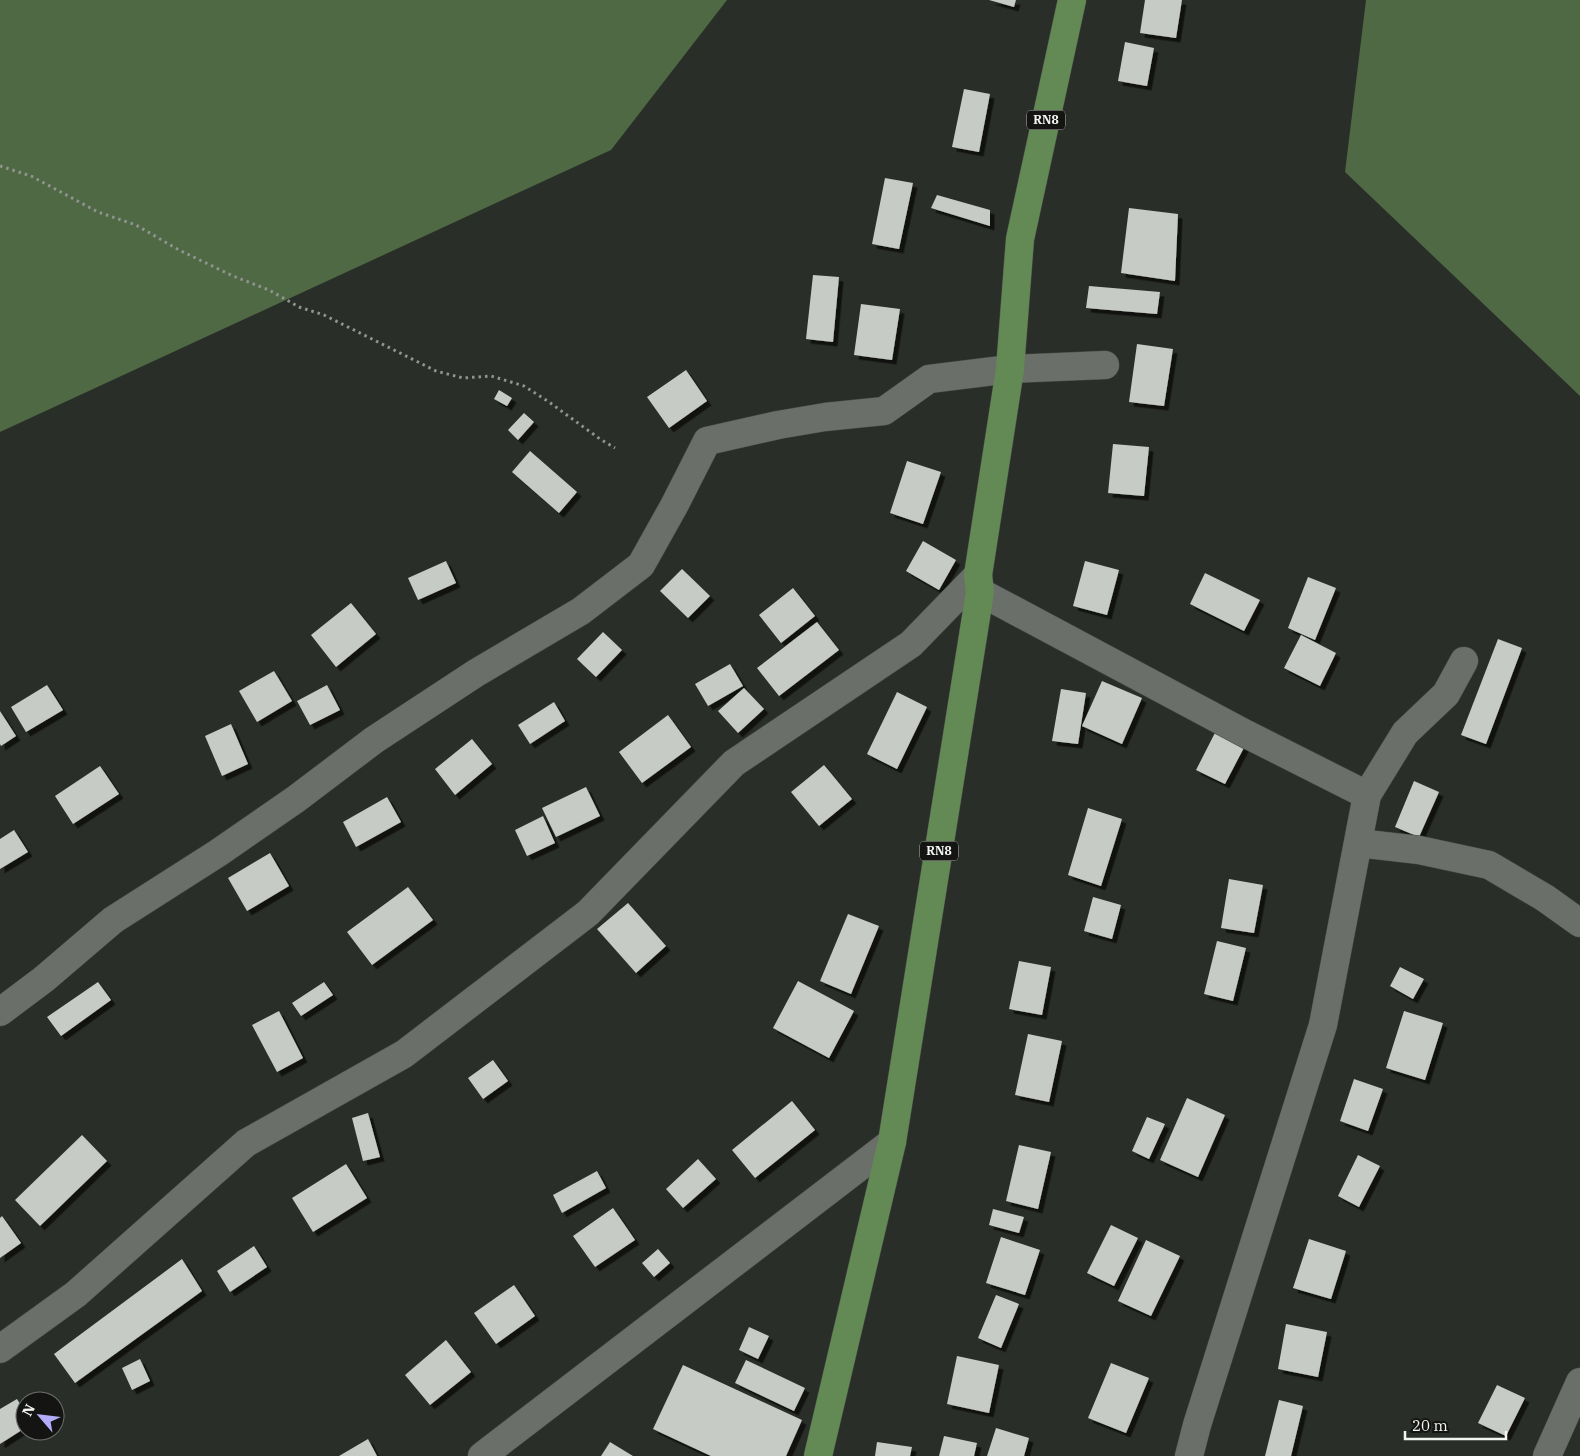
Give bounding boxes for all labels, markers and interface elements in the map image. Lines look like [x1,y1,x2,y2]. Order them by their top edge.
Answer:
road number: RN8 [1027,110,1065,130]
road number: RN8 [920,841,958,860]
north arrow [15,1391,65,1441]
text: N [18,1401,39,1419]
scale bar [1405,1408,1506,1440]
text: 20 m [1412,1416,1448,1435]

